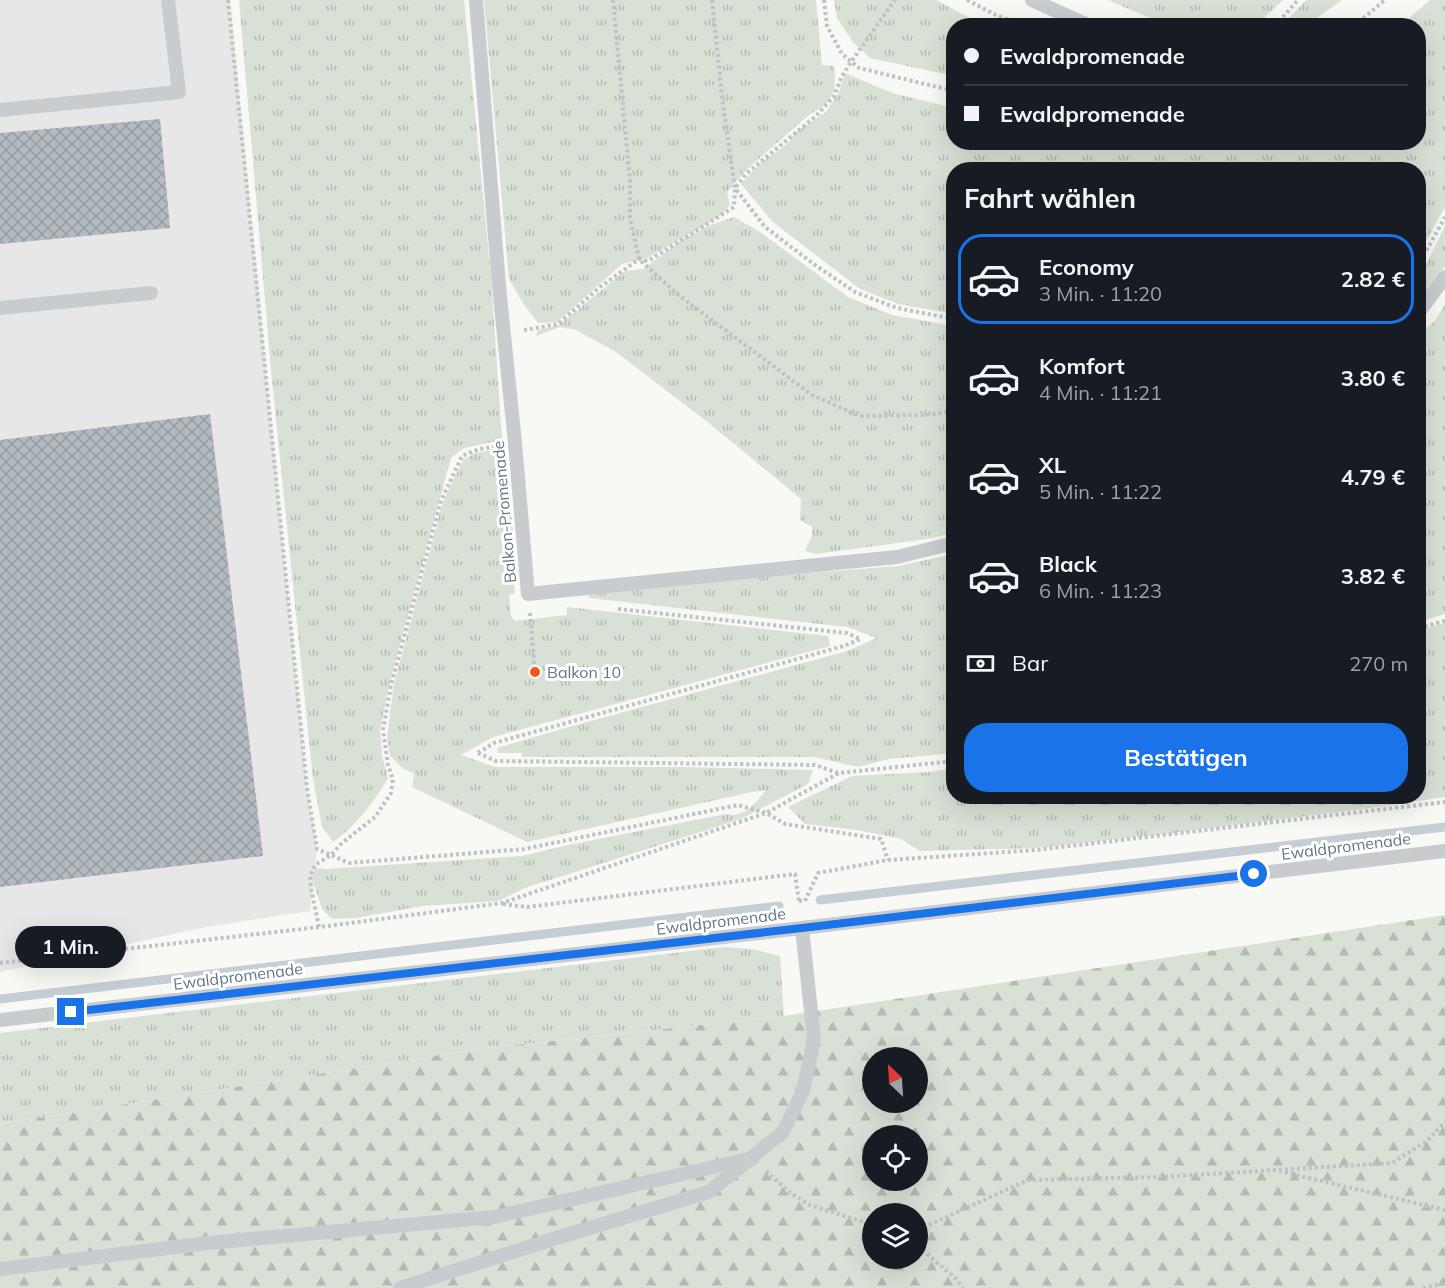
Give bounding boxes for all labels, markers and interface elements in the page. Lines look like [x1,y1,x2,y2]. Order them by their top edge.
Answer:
text: Ewaldpromenade [1000,42,1185,70]
text: Ewaldpromenade [1000,100,1185,128]
text: Fahrt wählen [964,181,1136,215]
icon: car [967,252,1021,306]
text: Economy [1039,253,1134,281]
text: 2.82 € [1341,265,1405,293]
text: 3 Min. · 11:20 [1039,281,1162,306]
icon: car [967,351,1021,405]
text: Komfort [1039,352,1125,380]
text: 3.80 € [1341,364,1405,392]
text: 4 Min. · 11:21 [1039,380,1162,405]
street label: Balkon-Promenade [488,440,520,584]
icon: car [967,450,1021,504]
text: XL [1039,451,1066,479]
text: 4.79 € [1341,463,1405,491]
text: 5 Min. · 11:22 [1039,479,1162,504]
icon: car [967,549,1021,603]
text: Black [1039,550,1097,578]
text: 3.82 € [1341,562,1405,590]
text: 6 Min. · 11:23 [1039,578,1162,603]
icon: cash [964,647,997,680]
text: Bar [1012,649,1048,677]
text: 270 m [1349,651,1408,676]
place label: Balkon 10 [547,662,621,682]
marker: Balkon 10 [528,665,542,679]
button: Bestätigen [964,723,1408,792]
street label: Ewaldpromenade [1280,828,1412,864]
route start [1240,860,1267,887]
street label: Ewaldpromenade [655,903,787,939]
callout: 1 Min. [16,925,127,967]
text: 1 Min. [42,934,99,959]
street label: Ewaldpromenade [172,958,304,994]
route end [57,998,84,1025]
north arrow [862,1047,928,1113]
map controls [862,1047,928,1269]
button: locate [862,1125,928,1191]
button: layers [862,1203,928,1269]

